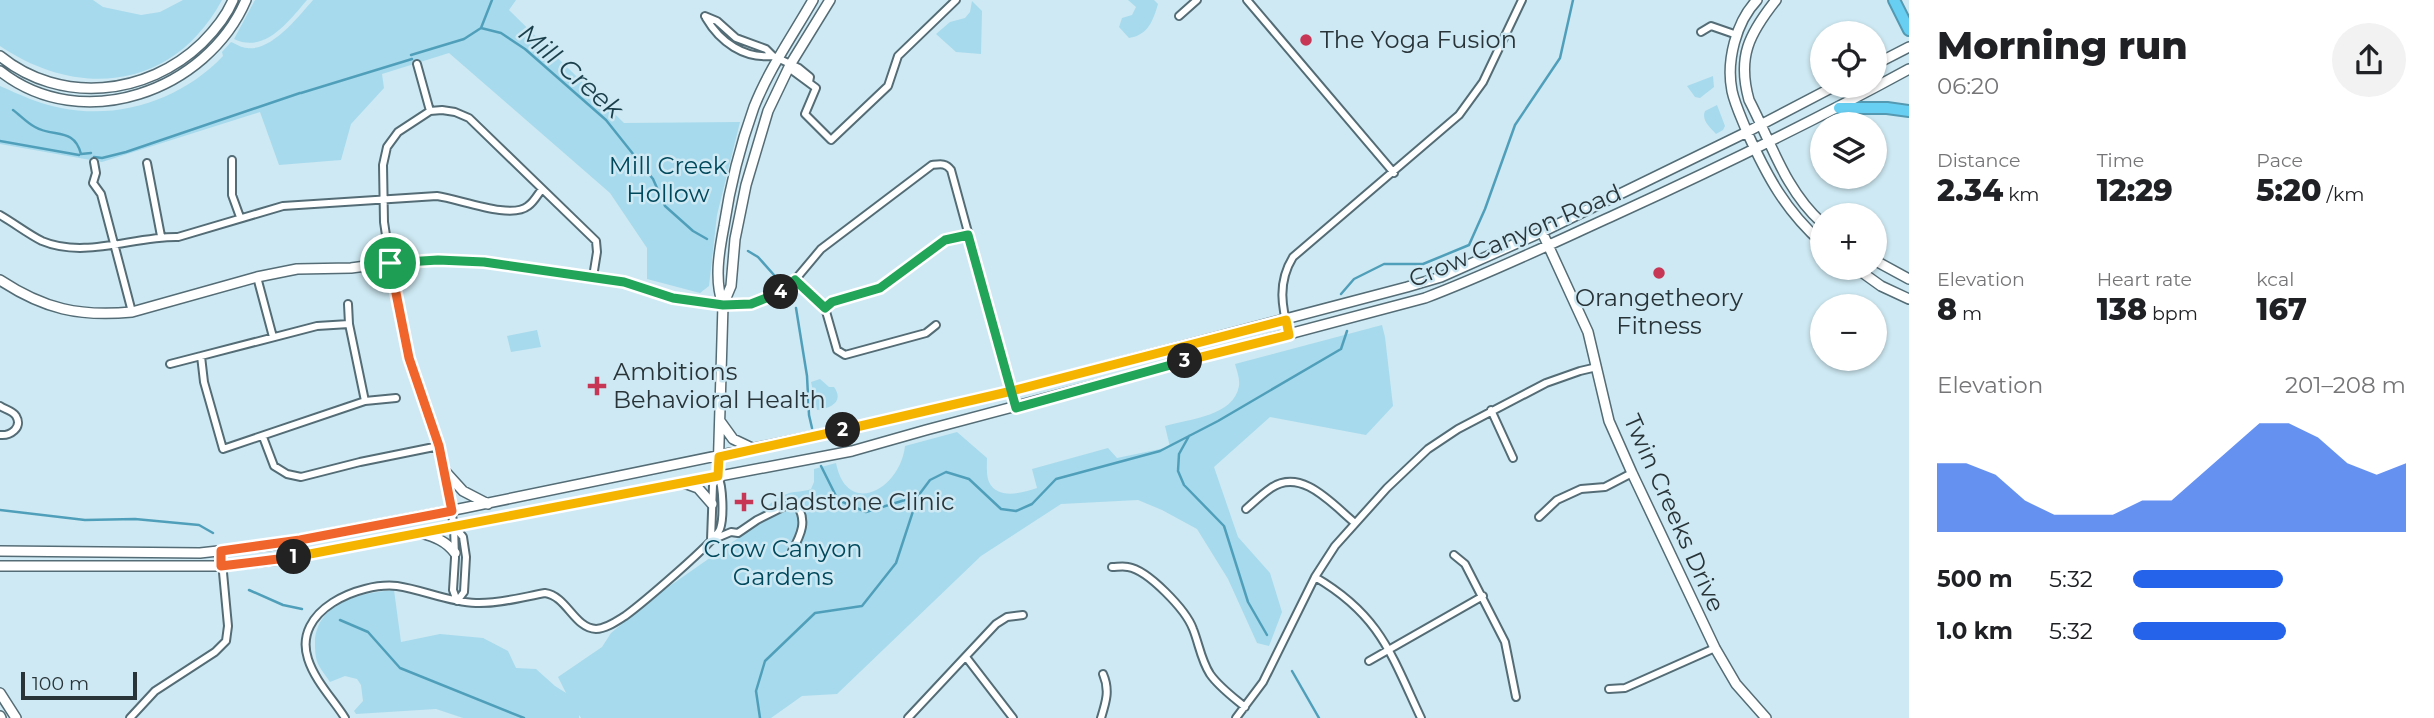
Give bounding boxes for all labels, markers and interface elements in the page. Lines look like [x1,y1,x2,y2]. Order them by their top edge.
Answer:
water label: Mill Creek [512,17,631,126]
map controls [1810,21,1887,371]
button: locate [1810,21,1887,98]
text: Morning run [1937,22,2188,69]
button: share [2332,23,2406,97]
place label: The Yoga Fusion [1320,25,1517,54]
marker: The Yoga Fusion [1298,32,1314,48]
text: 06:20 [1937,72,1999,100]
button: layers [1810,112,1887,189]
text: Distance [1937,149,2020,172]
text: Time [2097,149,2144,172]
text: Pace [2256,149,2303,172]
park label: Mill Creek Hollow [609,151,728,208]
text: 2.34 [1937,172,2003,209]
text: 12:29 [2097,172,2173,209]
text: 5:20 [2256,172,2322,209]
street label: Crow Canyon Road [1404,178,1625,293]
text: km [2003,183,2040,206]
text: /km [2322,183,2364,206]
button: + [1810,203,1887,280]
pin [360,233,420,293]
icon: arrive [371,244,409,282]
marker: Orangetheory Fitness [1651,265,1667,281]
text: Elevation [1937,268,2025,291]
text: Heart rate [2097,268,2192,291]
text: kcal [2256,268,2294,291]
pin: 4 [764,274,798,310]
text: 4 [774,280,787,303]
place label: Orangetheory Fitness [1575,283,1743,340]
text: 8 [1937,291,1957,328]
text: 138 [2097,291,2147,328]
text: 167 [2256,291,2307,328]
button: − [1810,294,1887,371]
text: m [1957,302,1982,325]
text: bpm [2147,302,2198,325]
pin: 3 [1168,344,1202,378]
text: 3 [1179,349,1190,372]
place label: Ambitions Behavioral Health [613,357,826,414]
text: Elevation [1937,371,2043,399]
text: 201–208 m [2285,371,2406,399]
marker: Ambitions Behavioral Health [587,376,607,396]
street label: Twin Creeks Drive [1618,410,1731,616]
pin: 2 [826,412,860,448]
text: 2 [837,418,848,441]
place label: Gladstone Clinic [760,487,955,516]
marker: Gladstone Clinic [734,492,754,512]
park label: Crow Canyon Gardens [703,534,863,591]
pin: 1 [276,540,312,574]
text: 1 [290,545,297,568]
text: 500 m [1937,565,2013,593]
text: 5:32 [2049,565,2093,593]
text: 1.0 km [1937,617,2013,645]
text: 5:32 [2049,617,2093,645]
scale bar [21,669,136,701]
text: 100 m [32,672,89,695]

